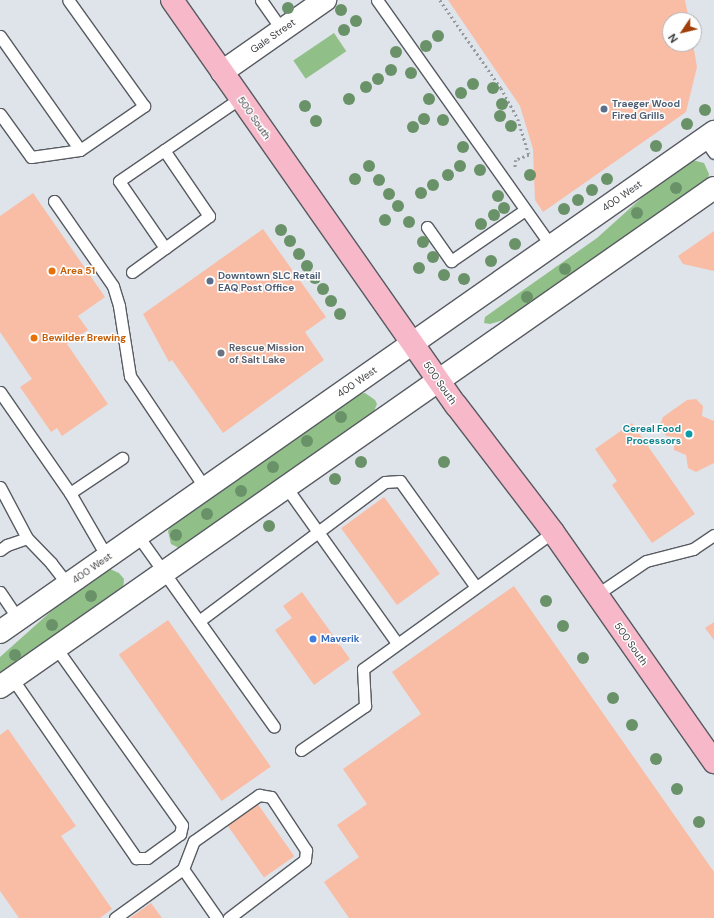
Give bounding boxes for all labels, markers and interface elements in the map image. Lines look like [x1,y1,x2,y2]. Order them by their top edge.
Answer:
north arrow [662,12,702,52]
street label: Gale Street [248,16,298,56]
text: N [665,31,681,46]
street label: 500 South [235,94,273,142]
place label: Traeger Wood Fired Grills [612,97,680,120]
marker: Traeger Wood Fired Grills [599,104,609,114]
street label: 400 West [600,178,644,214]
place label: Area 51 [60,265,95,277]
marker: Area 51 [47,266,57,276]
place label: Downtown SLC Retail EAQ Post Office [218,269,321,292]
marker: Downtown SLC Retail EAQ Post Office [205,276,215,286]
place label: Bewilder Brewing [42,332,126,344]
marker: Bewilder Brewing [29,333,39,343]
place label: Rescue Mission of Salt Lake [229,341,304,364]
marker: Rescue Mission of Salt Lake [216,348,226,358]
street label: 500 South [421,359,459,407]
street label: 400 West [335,364,379,400]
place label: Cereal Food Processors [623,422,681,446]
marker: Cereal Food Processors [684,429,694,439]
street label: 400 West [70,550,114,586]
street label: 500 South [612,620,650,668]
place label: Maverik [321,633,360,645]
marker: Maverik [308,634,318,644]

